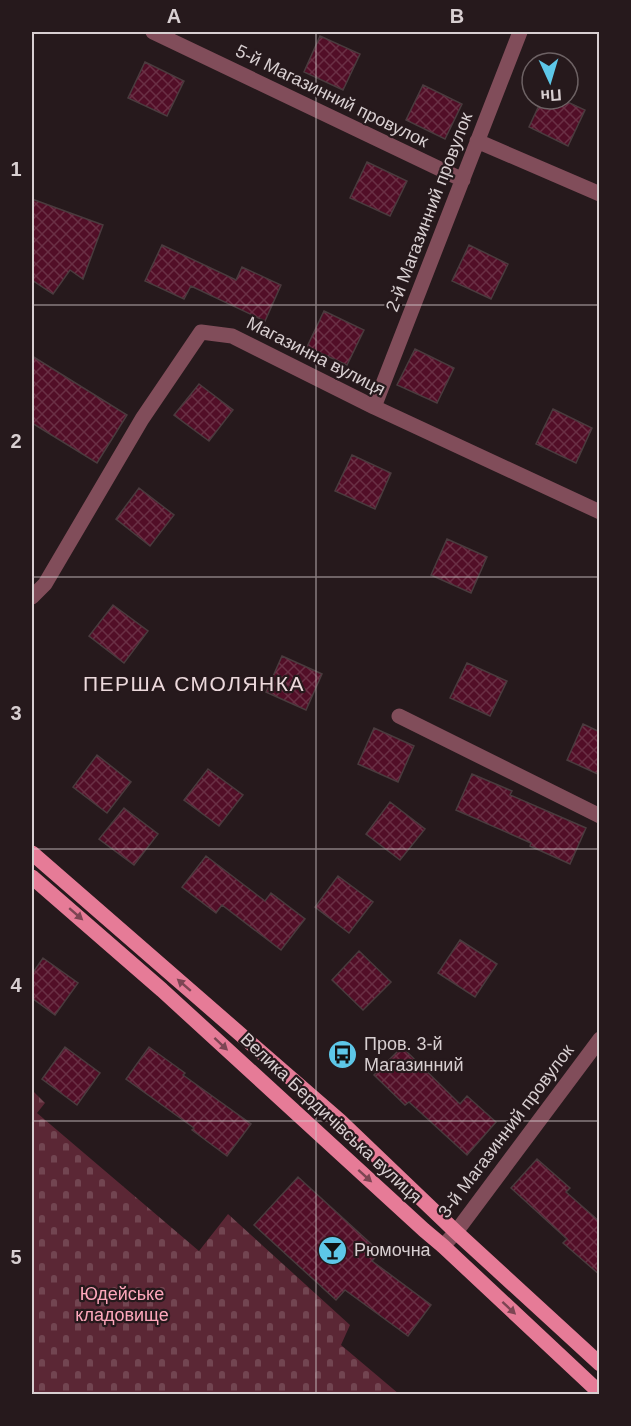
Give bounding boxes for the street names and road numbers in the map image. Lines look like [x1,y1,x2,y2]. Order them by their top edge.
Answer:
street label: 5-й Магазинний провулок [232,41,432,151]
street label: 2-й Магазинний провулок [382,109,476,314]
street label: Магазинна вулиця [243,312,389,400]
street label: Велика Бердичівська вулиця [236,1029,426,1207]
street label: 3-й Магазинний провулок [434,1040,578,1222]

